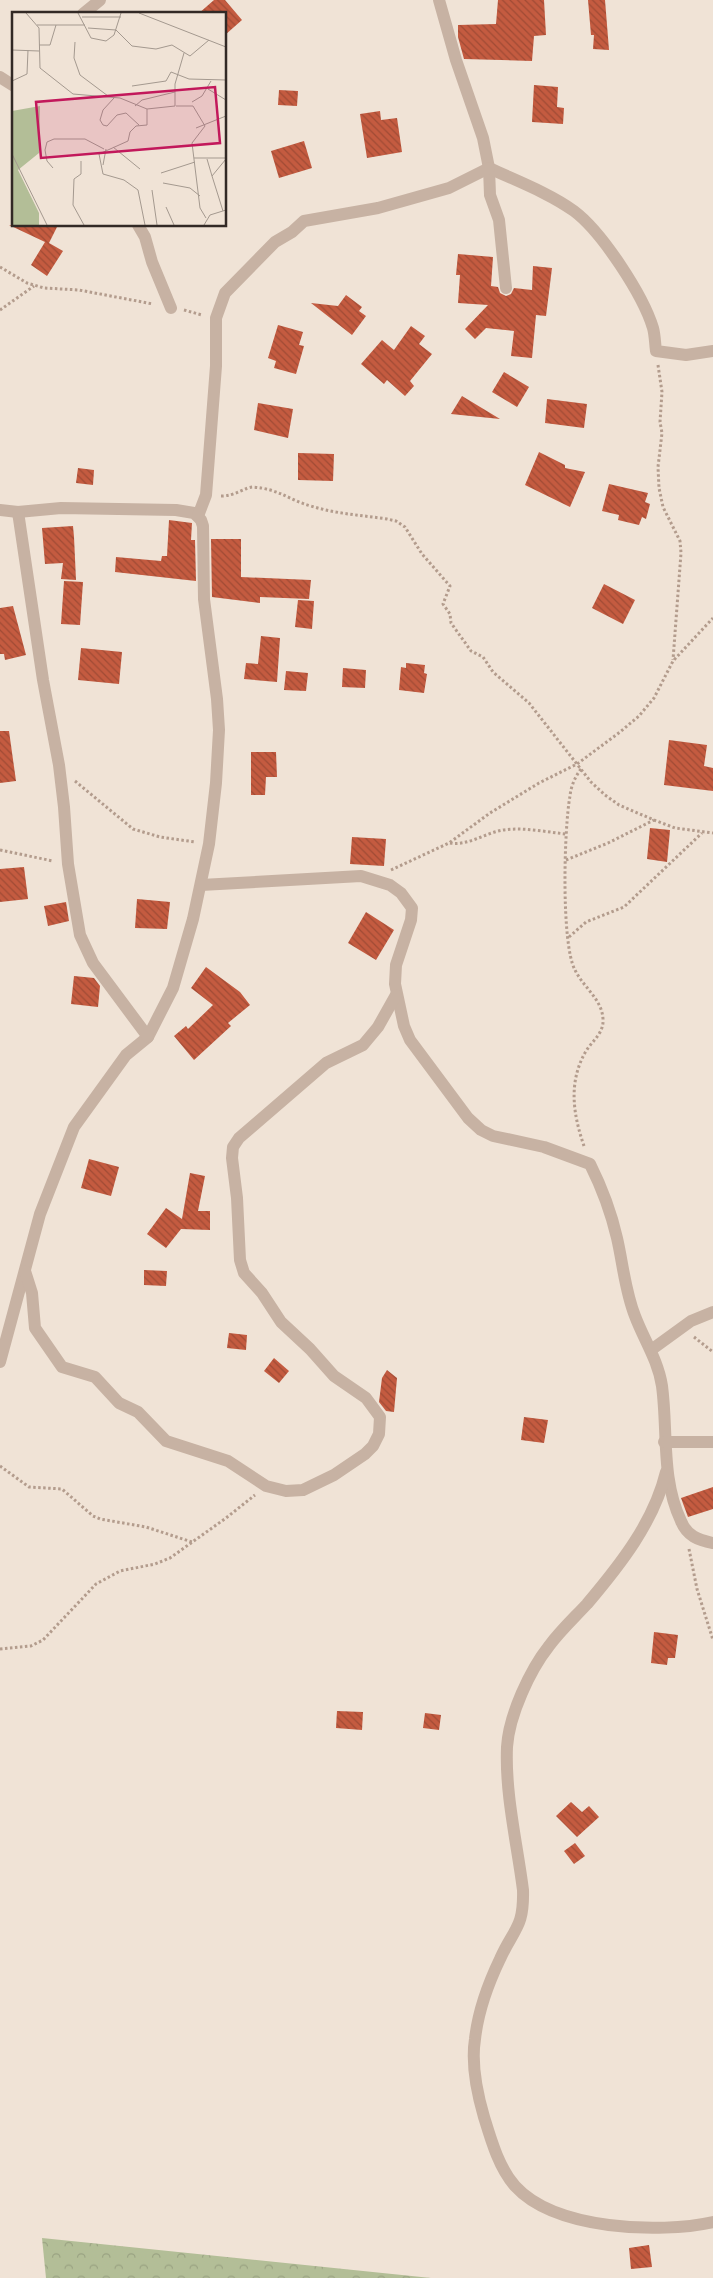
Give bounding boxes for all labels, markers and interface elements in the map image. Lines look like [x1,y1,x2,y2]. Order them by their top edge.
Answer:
inset map [12,12,226,226]

